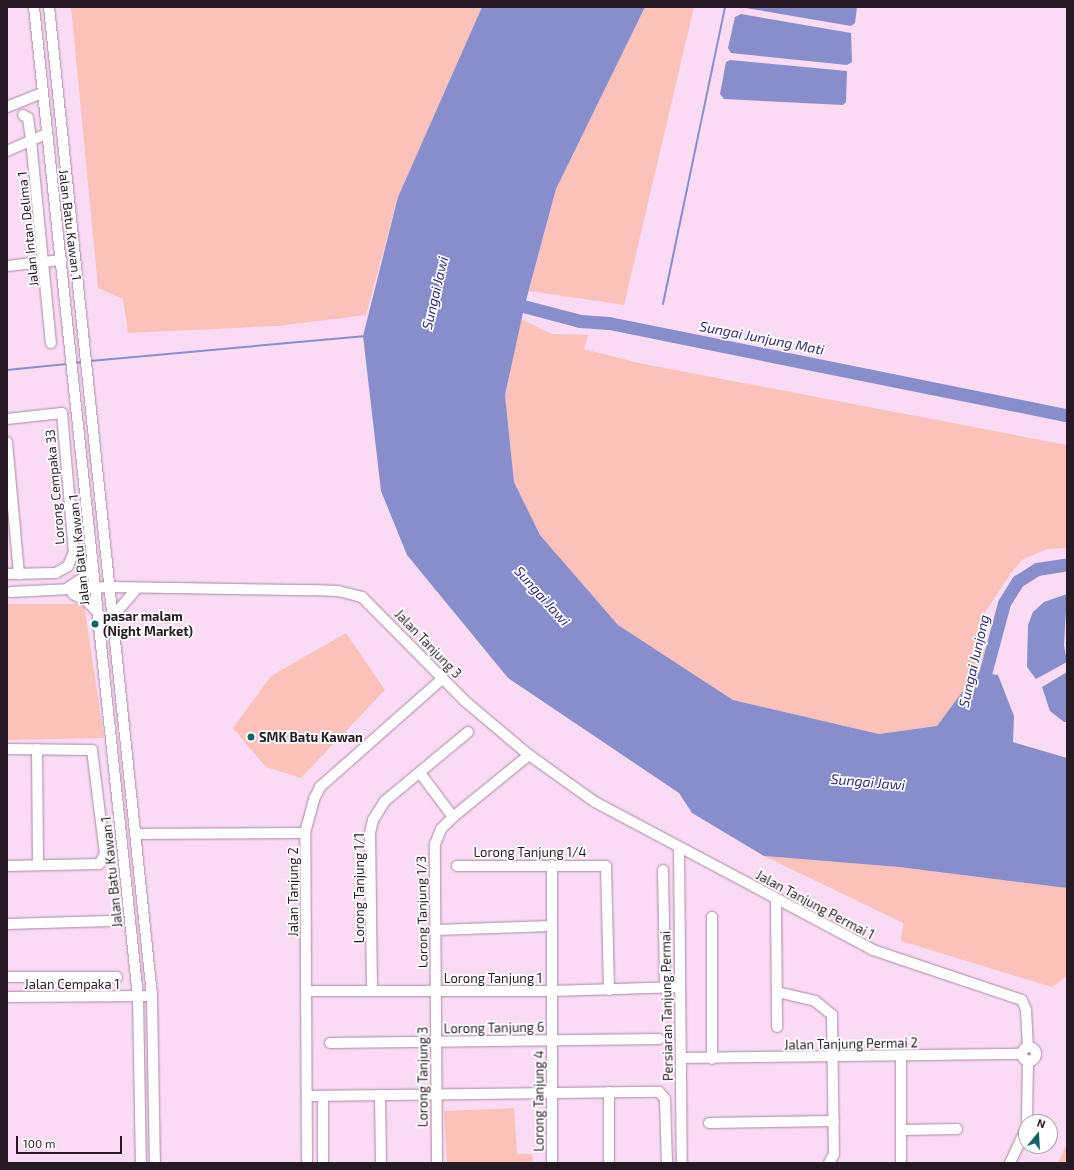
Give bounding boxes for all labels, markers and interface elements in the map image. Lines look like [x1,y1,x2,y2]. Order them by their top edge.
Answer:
street label: Jalan Batu Kawan 1 [55,169,85,281]
street label: Jalan Intan Delima 1 [14,171,42,287]
water label: Sungai Jawi [418,255,452,331]
water label: Sungai Junjung Mati [698,318,826,358]
street label: Lorong Cempaka 33 [42,429,68,545]
street label: Jalan Batu Kawan 1 [65,494,93,606]
water label: Sungai Jawi [511,563,573,629]
street label: Jalan Tanjung 3 [391,606,465,682]
place label: pasar malam (Night Market) [103,609,193,640]
water label: Sungai Junjong [955,613,993,709]
marker: pasar malam (Night Market) [90,619,100,629]
place label: SMK Batu Kawan [259,729,363,745]
marker: SMK Batu Kawan [246,732,256,742]
water label: Sungai Jawi [830,770,906,794]
street label: Jalan Batu Kawan 1 [98,816,126,928]
street label: Lorong Tanjung 1/1 [351,833,367,943]
street label: Lorong Tanjung 1/4 [473,844,587,860]
street label: Jalan Tanjung 2 [285,847,301,937]
street label: Lorong Tanjung 1/3 [413,856,431,968]
street label: Jalan Tanjung Permai 1 [753,867,877,943]
street label: Persiaran Tanjung Permai [658,931,676,1081]
street label: Lorong Tanjung 1 [444,970,542,986]
street label: Jalan Cempaka 1 [24,976,120,992]
street label: Lorong Tanjung 6 [443,1019,545,1037]
street label: Lorong Tanjung 3 [415,1027,431,1127]
street label: Jalan Tanjung Permai 2 [784,1035,918,1053]
street label: Lorong Tanjung 4 [531,1050,547,1152]
north arrow [1018,1114,1058,1154]
text: N [1036,1116,1047,1130]
scale bar [18,1128,124,1154]
text: 100 m [23,1136,55,1150]

